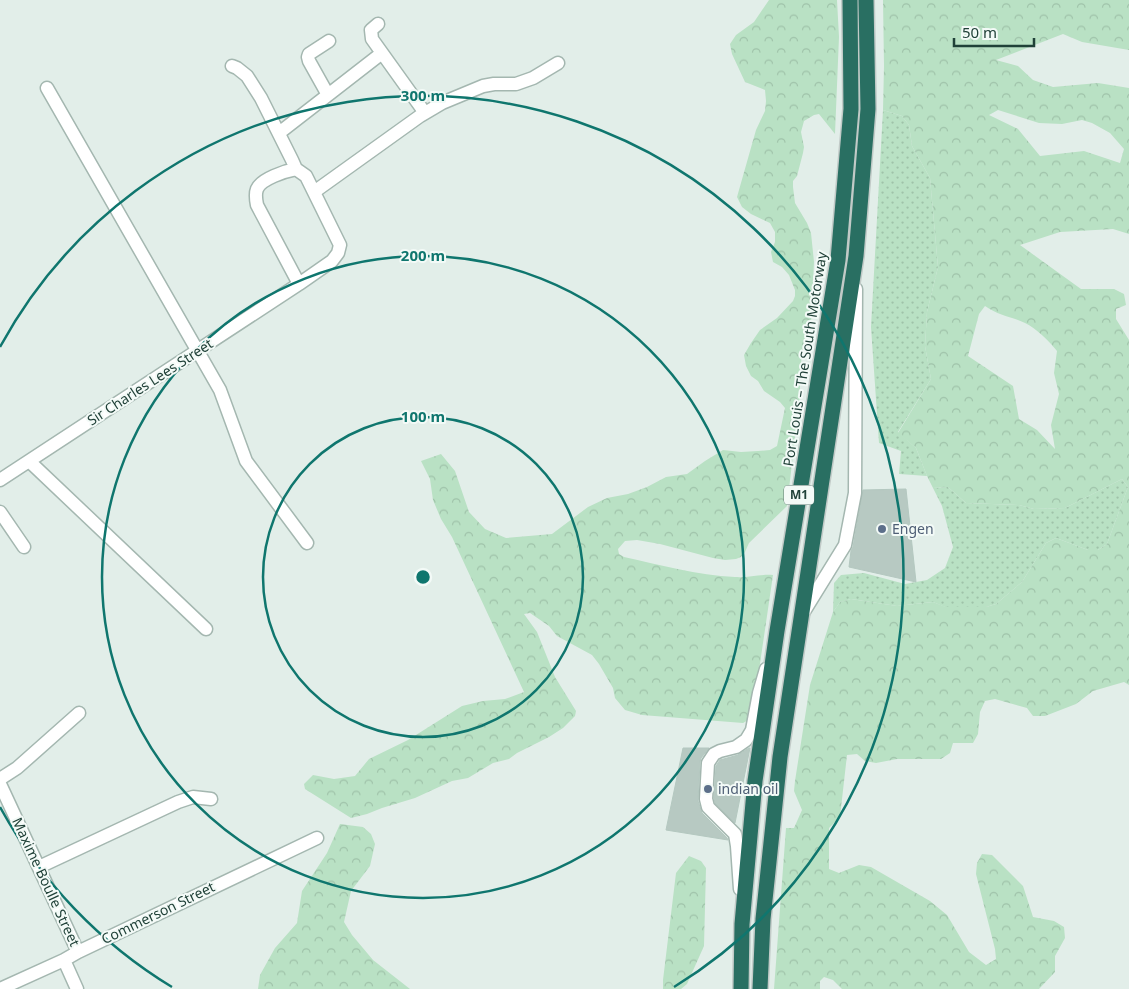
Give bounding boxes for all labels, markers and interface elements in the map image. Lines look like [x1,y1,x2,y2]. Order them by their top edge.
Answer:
scale bar [954,15,1034,47]
text: 50 m [962,22,997,42]
text: 300 m [401,85,445,105]
text: 200 m [401,245,445,265]
street label: Port Louis – The South Motorway [778,249,831,468]
street label: Sir Charles Lees Street [83,334,216,429]
text: 100 m [401,406,445,426]
road number: M1 [784,486,814,504]
place label: Engen [892,519,934,538]
marker: Engen [876,523,888,535]
centre of rings [414,568,432,586]
place label: indian oil [718,779,778,798]
marker: indian oil [702,783,714,795]
street label: Maxime Boulle Street [8,814,85,949]
street label: Commerson Street [98,877,218,948]

